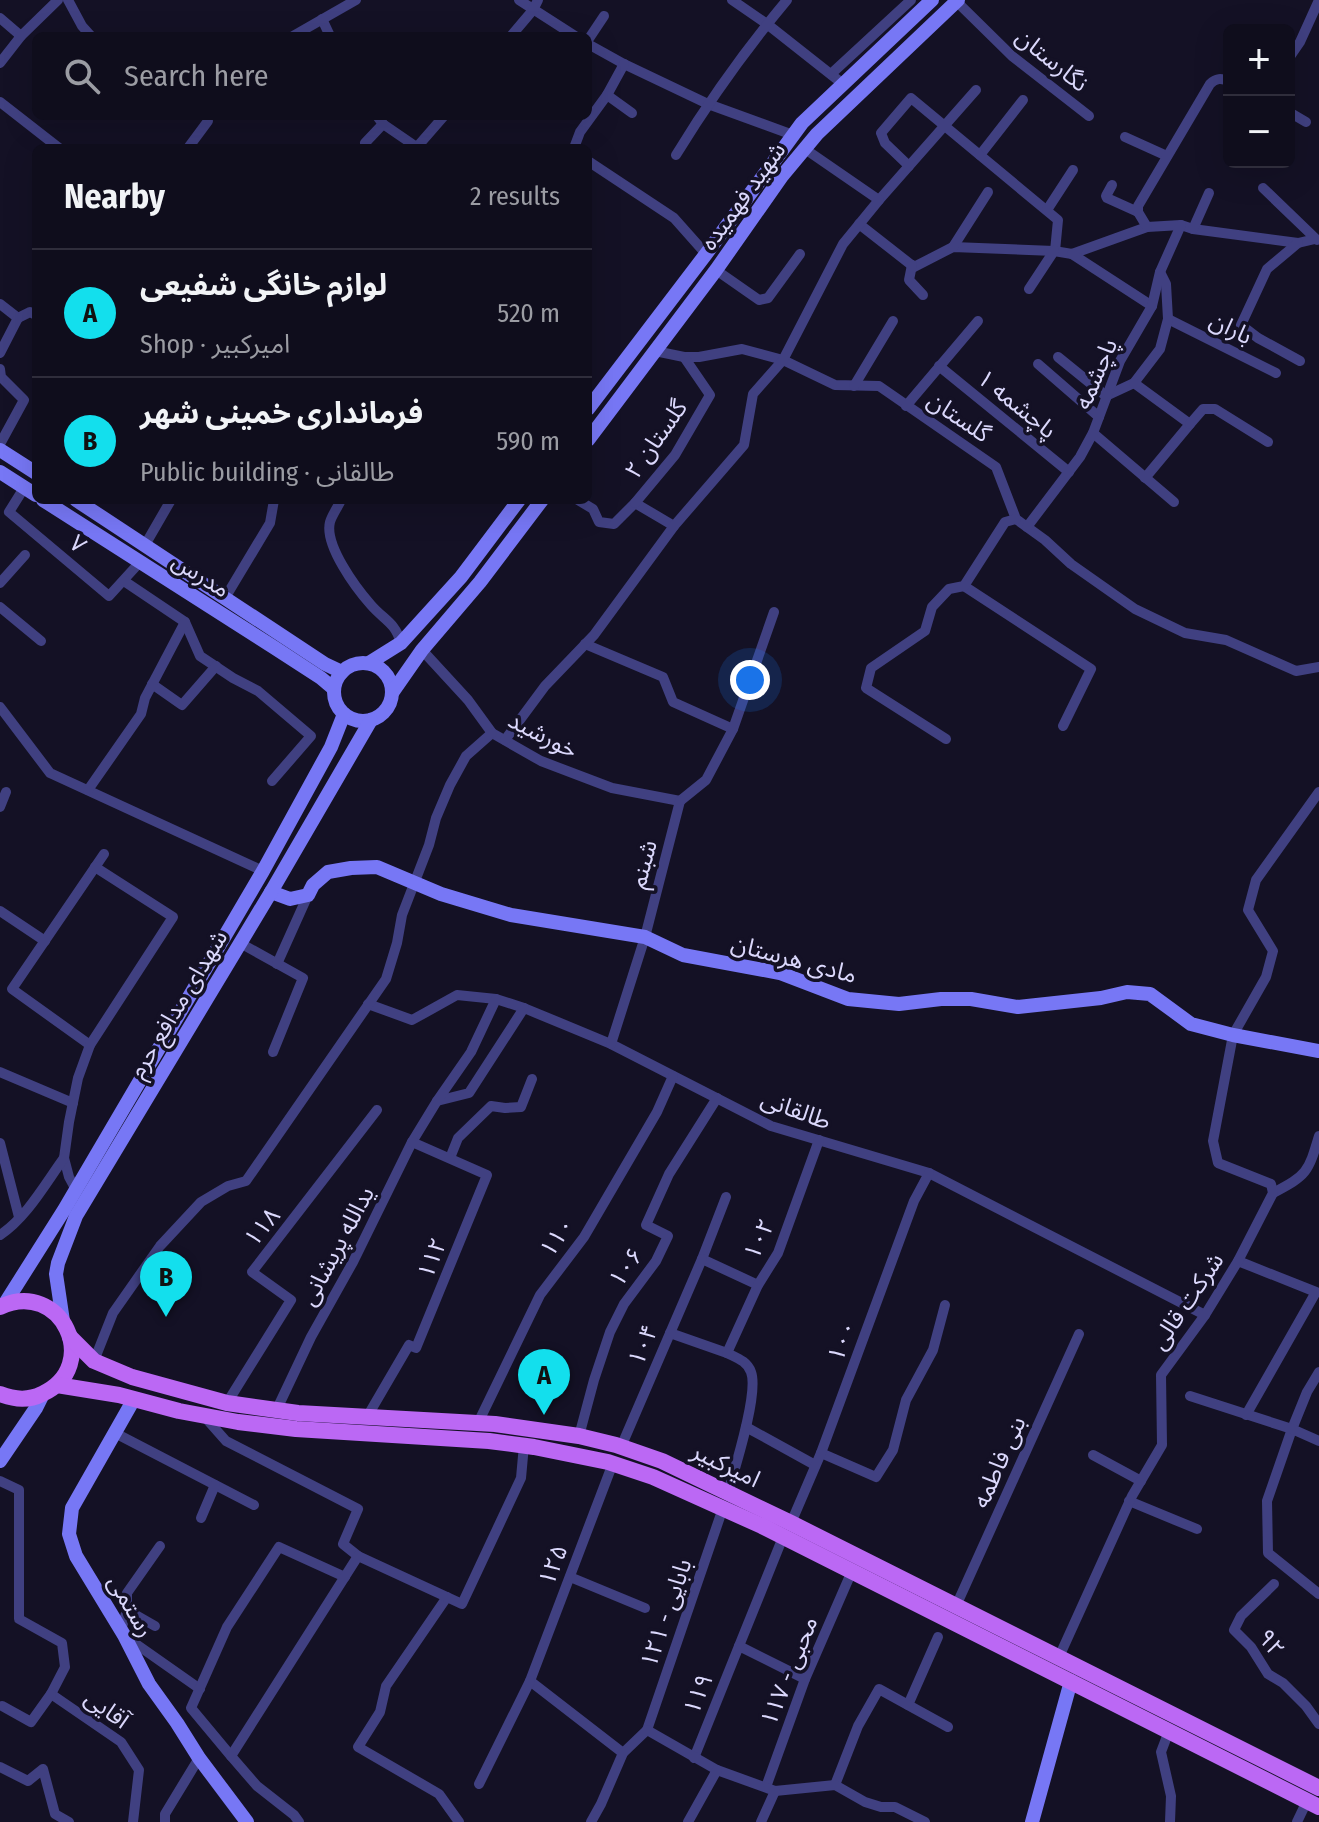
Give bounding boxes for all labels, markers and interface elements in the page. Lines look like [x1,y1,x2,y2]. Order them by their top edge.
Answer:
street label: نگارستان [1010,22,1094,98]
map controls [1223,24,1295,168]
button: + [1223,24,1295,96]
search box [32,32,592,120]
icon: search [60,54,104,98]
text: Search here [124,58,269,94]
button: − [1223,96,1295,168]
street label: شهید فهمیده [694,137,792,255]
text: Nearby [64,176,165,217]
text: 2 results [470,181,560,212]
text: لوازم خانگی شفیعی [140,267,387,303]
text: A [83,298,97,329]
text: 520 m [497,298,560,329]
street label: باران [1205,306,1257,350]
text: Shop · امیرکبیر [140,329,290,360]
street label: پاچشمه [1069,334,1124,414]
street label: پاچشمه ۱ [971,364,1062,445]
street label: گلستان [922,386,997,449]
street label: گلستان ۲ [619,394,694,484]
text: فرمانداری خمینی شهر [140,395,423,431]
text: B [83,426,97,457]
text: 590 m [496,426,560,457]
text: Public building · طالقانی [140,457,394,488]
street label: ۷ [64,529,92,559]
street label: مدرس [167,547,235,603]
your location [730,660,770,700]
street label: خورشید [504,706,582,764]
street label: شبنم [623,837,666,892]
street label: شهدای مدافع حرم [123,925,237,1085]
street label: مادی هرستان [728,929,860,989]
street label: طالقانی [757,1084,835,1136]
street label: یدالله پریشانی [294,1182,381,1311]
street label: ۱۱۸ [238,1202,286,1252]
street label: ۱۱۰ [534,1212,580,1262]
street label: ۱۰۲ [738,1214,780,1264]
street label: ۱۱۲ [411,1234,453,1282]
street label: ۱۰۶ [603,1242,649,1292]
street label: شرکت قالی [1144,1247,1230,1355]
pin: B [140,1251,192,1317]
street label: ۱۰۰ [822,1317,862,1365]
street label: ۱۰۴ [622,1321,664,1369]
pin: A [518,1349,570,1415]
street label: بنی فاطمه [966,1412,1032,1512]
street label: امیرکبیر [686,1436,765,1493]
street label: ۱۲۵ [533,1541,573,1589]
street label: بابایی - ۱۲۱ [634,1555,698,1671]
street label: رستمی [102,1570,160,1642]
street label: محبی - ۱۱۷ [754,1612,824,1730]
street label: ۹۲ [1252,1624,1290,1662]
street label: ۱۱۹ [677,1670,719,1718]
street label: آقایی [79,1684,136,1735]

